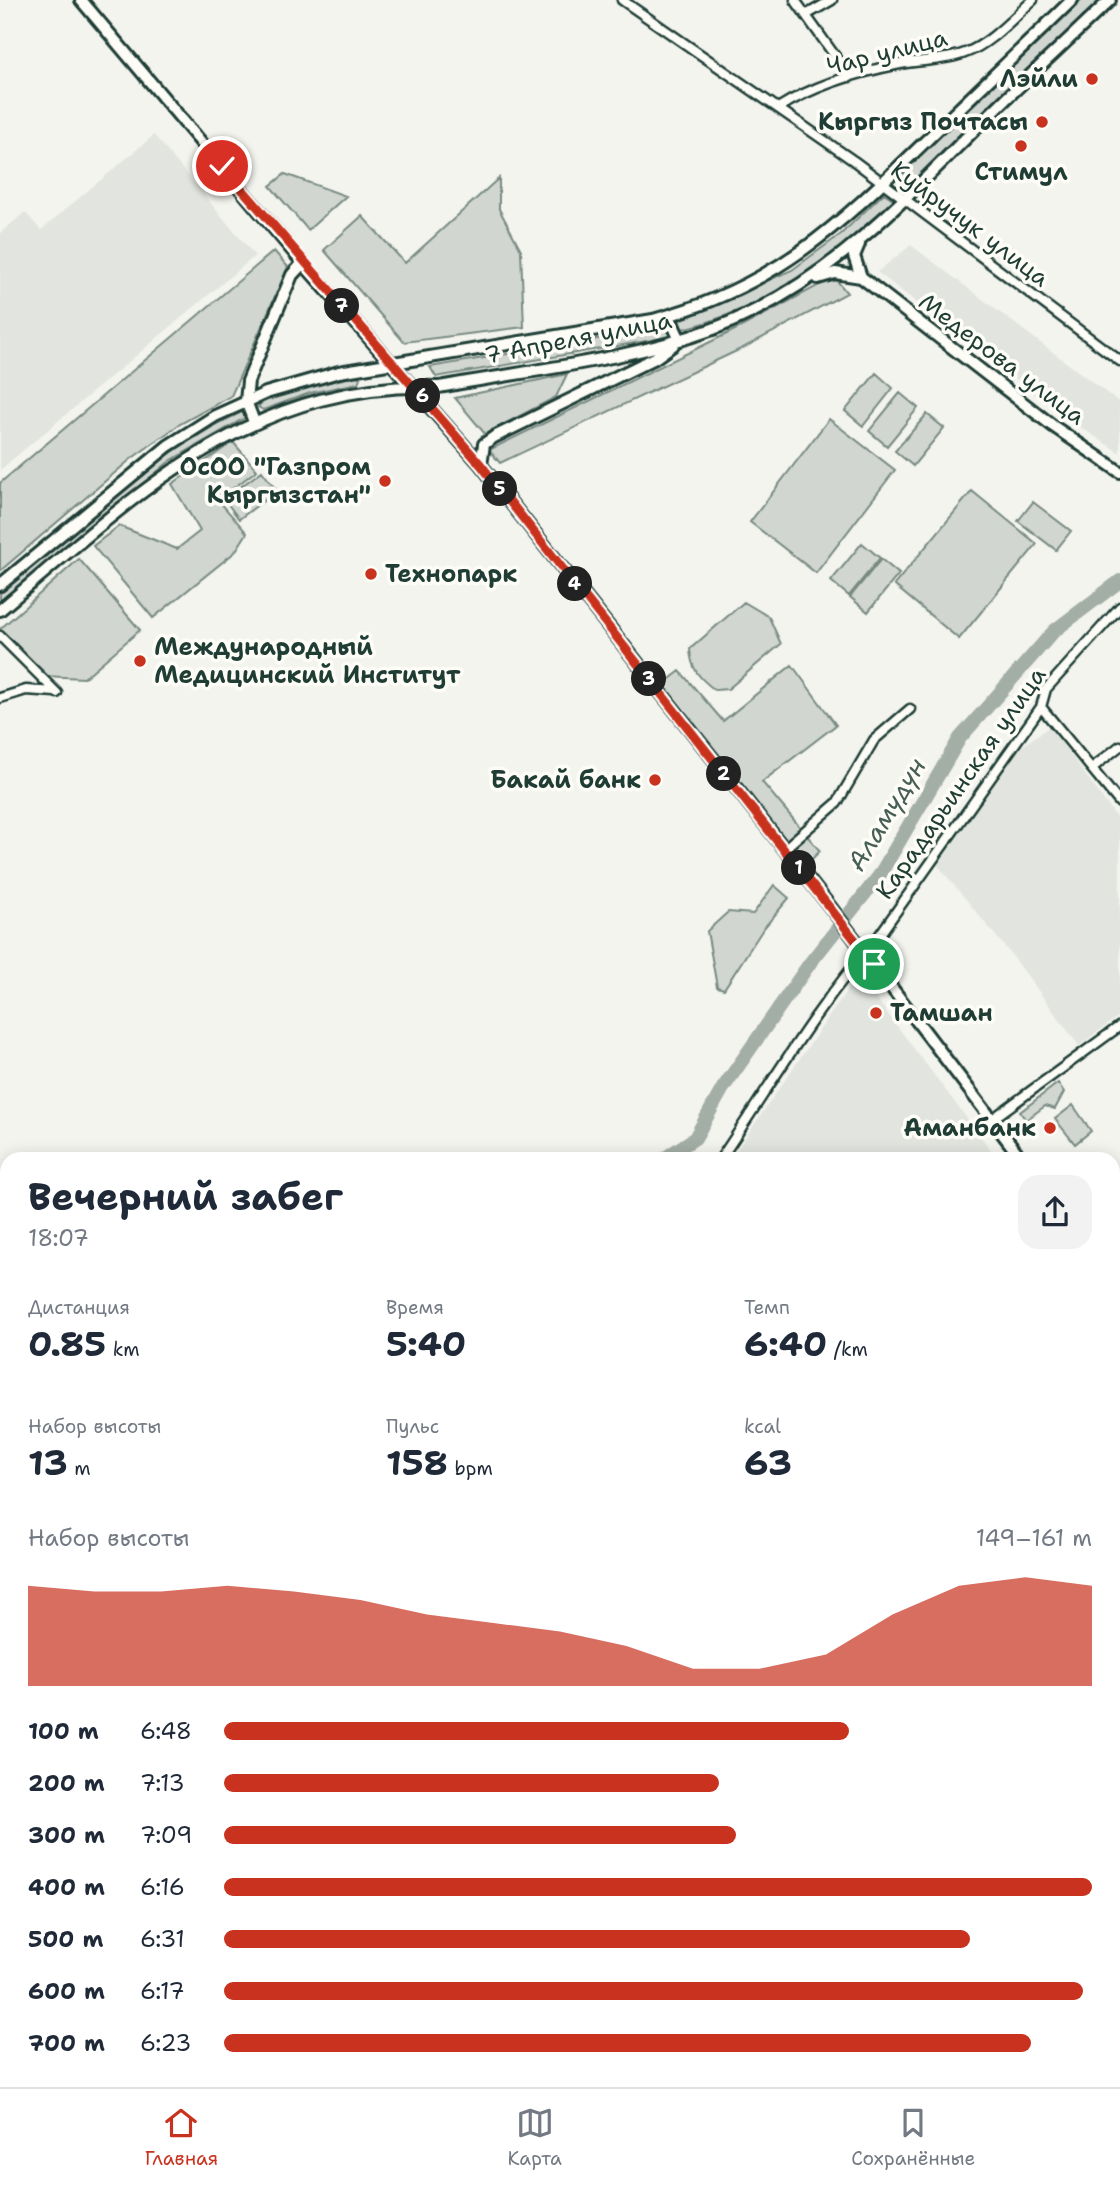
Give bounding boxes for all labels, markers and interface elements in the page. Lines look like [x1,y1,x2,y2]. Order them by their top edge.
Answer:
street label: Чар улица [823,22,951,82]
place label: Лэйли [1000,63,1078,95]
marker: Лэйли [1084,71,1100,87]
place label: Кыргыз Почтасы [818,106,1028,138]
marker: Кыргыз Почтасы [1034,114,1050,130]
pin [192,136,252,196]
marker: Стимул [1013,138,1029,154]
icon: check [203,147,241,185]
street label: Куйручук улица [884,154,1056,294]
place label: Стимул [975,156,1068,188]
street label: Медерова улица [912,286,1092,432]
pin: 7 [324,288,360,324]
text: 7 [335,293,348,318]
street label: 7 Апреля улица [482,304,674,372]
pin: 6 [406,378,440,414]
text: 6 [416,383,429,408]
place label: ОсОО "Газпром Кыргызстан" [180,451,371,511]
pin: 5 [482,472,518,506]
marker: ОсОО "Газпром Кыргызстан" [377,473,393,489]
text: 5 [494,476,505,501]
place label: Технопарк [385,558,517,590]
marker: Технопарк [363,566,379,582]
pin: 4 [558,566,592,602]
text: 4 [568,571,581,596]
place label: Международный Медицинский Институт [154,631,461,691]
marker: Международный Медицинский Институт [132,653,148,669]
street label: Карадарьинская улица [869,660,1054,906]
pin: 3 [632,662,666,696]
text: 3 [642,666,655,691]
water label: Аламүдүн [838,751,934,877]
pin: 2 [706,756,742,792]
text: 2 [717,761,730,786]
place label: Бакай банк [491,764,641,796]
marker: Бакай банк [647,772,663,788]
pin: 1 [782,850,816,886]
text: 1 [794,855,803,880]
pin [844,934,904,994]
icon: arrive [855,945,893,983]
place label: Тамшан [890,997,993,1029]
marker: Тамшан [868,1005,884,1021]
place label: Аманбанк [904,1112,1036,1144]
marker: Аманбанк [1042,1120,1058,1136]
text: Вечерний забег [28,1171,343,1222]
button: share [1018,1175,1092,1249]
text: 18:07 [28,1223,89,1253]
text: Дистанция [28,1295,130,1320]
text: Время [386,1295,444,1320]
text: Темп [744,1295,790,1320]
text: 0.85 [28,1320,106,1367]
text: 5:40 [386,1320,466,1367]
text: 6:40 [744,1320,827,1367]
text: km [106,1337,140,1362]
text: /km [827,1337,868,1362]
text: Набор высоты [28,1414,161,1439]
text: Пульс [386,1414,439,1439]
text: kcal [744,1414,781,1439]
text: 13 [28,1439,68,1486]
text: 158 [386,1439,448,1486]
text: 63 [744,1439,792,1486]
text: m [68,1456,91,1481]
text: bpm [448,1456,493,1481]
text: Набор высоты [28,1523,189,1553]
text: 149–161 m [976,1523,1092,1553]
text: 100 m [28,1716,99,1746]
text: 6:48 [140,1716,192,1746]
text: 200 m [28,1768,105,1798]
text: 7:13 [140,1768,185,1798]
text: 300 m [28,1820,105,1850]
text: 7:09 [140,1820,192,1850]
text: 400 m [28,1872,105,1902]
text: 6:16 [140,1872,185,1902]
text: 500 m [28,1924,103,1954]
text: 6:31 [140,1924,185,1954]
text: 600 m [28,1976,105,2006]
text: 6:17 [140,1976,185,2006]
text: 700 m [28,2028,105,2058]
text: 6:23 [140,2028,191,2058]
tab: Главная [145,2104,218,2171]
tab: Карта [508,2104,562,2171]
tab: Сохранённые [851,2104,975,2171]

